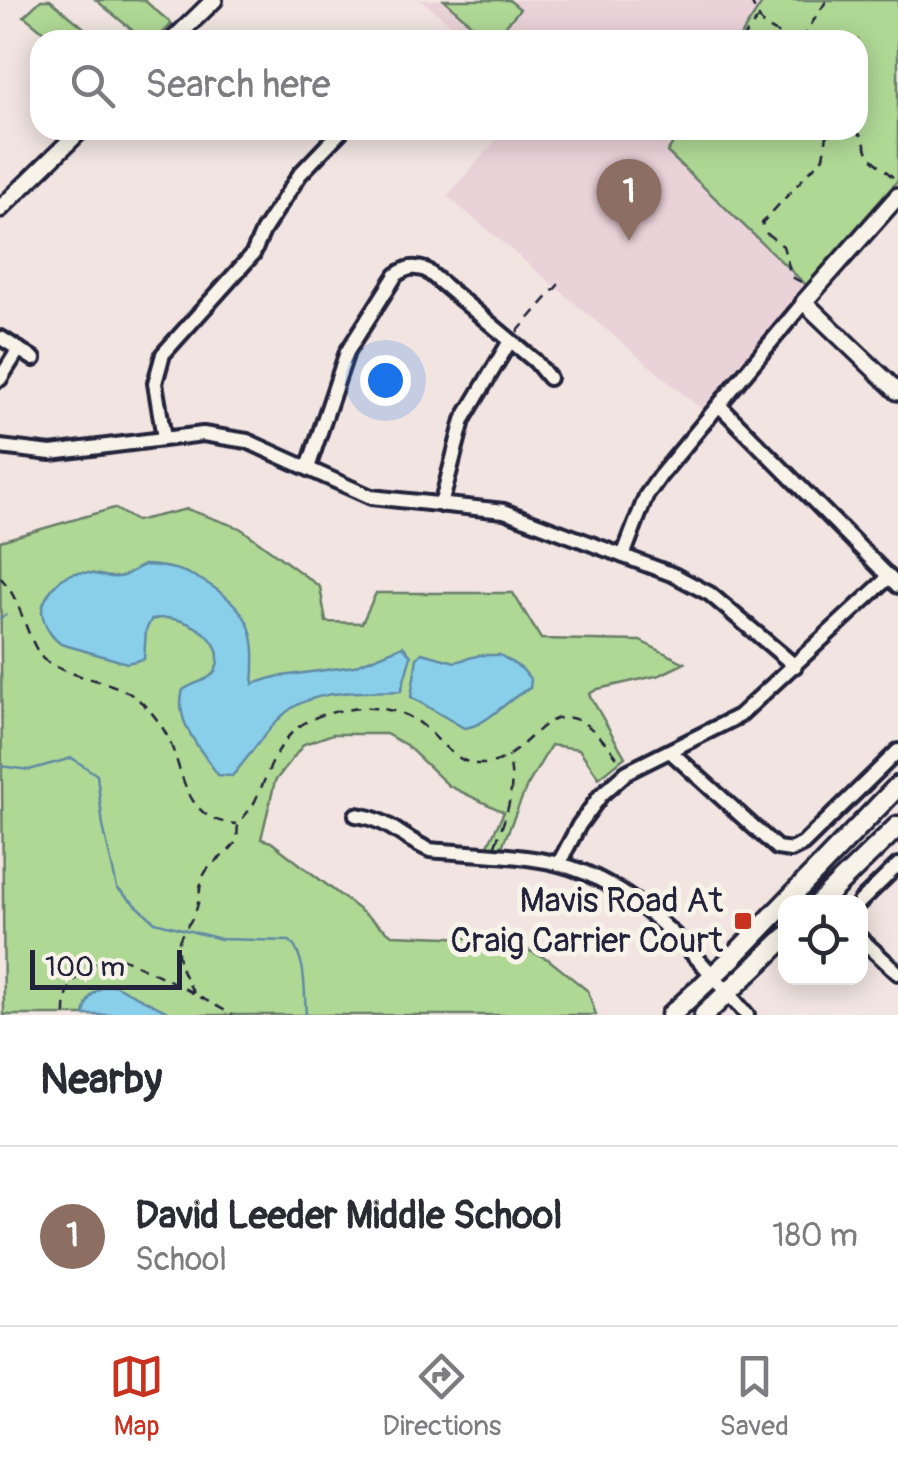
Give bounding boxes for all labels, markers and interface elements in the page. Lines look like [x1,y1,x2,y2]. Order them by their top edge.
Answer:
search box [30,30,868,140]
icon: search [65,58,120,113]
text: Search here [145,61,331,109]
pin: 1 [596,158,662,241]
your location [360,355,411,406]
place label: Mavis Road At Craig Carrier Court [450,879,724,963]
map controls [778,895,868,985]
button: locate [778,895,868,985]
marker: Mavis Road At Craig Carrier Court [732,910,754,932]
scale bar [30,945,182,990]
text: 100 m [45,950,125,985]
text: Nearby [40,1054,162,1106]
text: David Leeder Middle School [135,1192,562,1240]
text: 1 [66,1216,79,1256]
text: 180 m [772,1216,858,1256]
text: School [135,1240,227,1280]
tab: Map [109,1349,164,1444]
tab: Directions [382,1349,501,1444]
tab: Saved [719,1349,789,1444]

